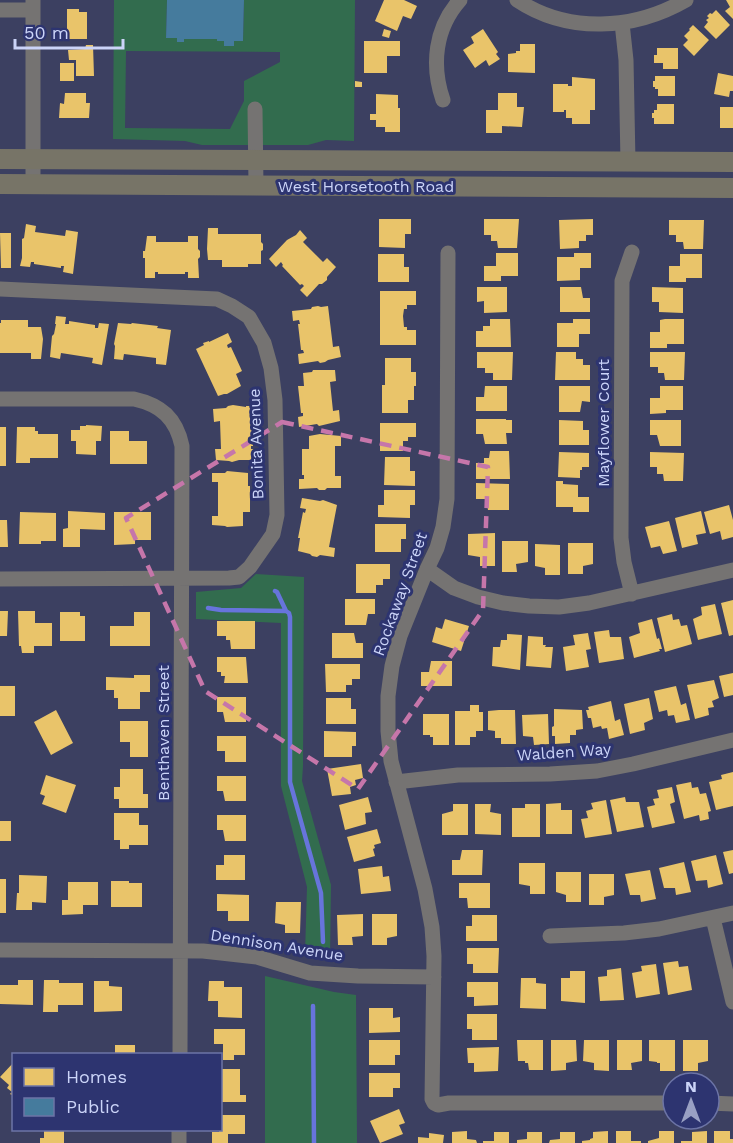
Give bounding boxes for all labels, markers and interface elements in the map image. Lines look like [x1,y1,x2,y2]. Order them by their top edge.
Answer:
scale bar [15,12,123,50]
text: 50 m [24,22,69,43]
street label: West Horsetooth Road [278,177,454,196]
street label: Mayflower Court [594,359,613,487]
street label: Bonita Avenue [245,388,267,500]
street label: Rockaway Street [369,529,431,658]
street label: Benthaven Street [154,665,173,801]
street label: Walden Way [516,739,613,765]
street label: Dennison Avenue [209,925,345,965]
legend [12,1053,222,1131]
text: Homes [66,1066,127,1087]
north arrow [661,1071,721,1131]
text: N [685,1077,697,1096]
text: Public [66,1096,120,1117]

